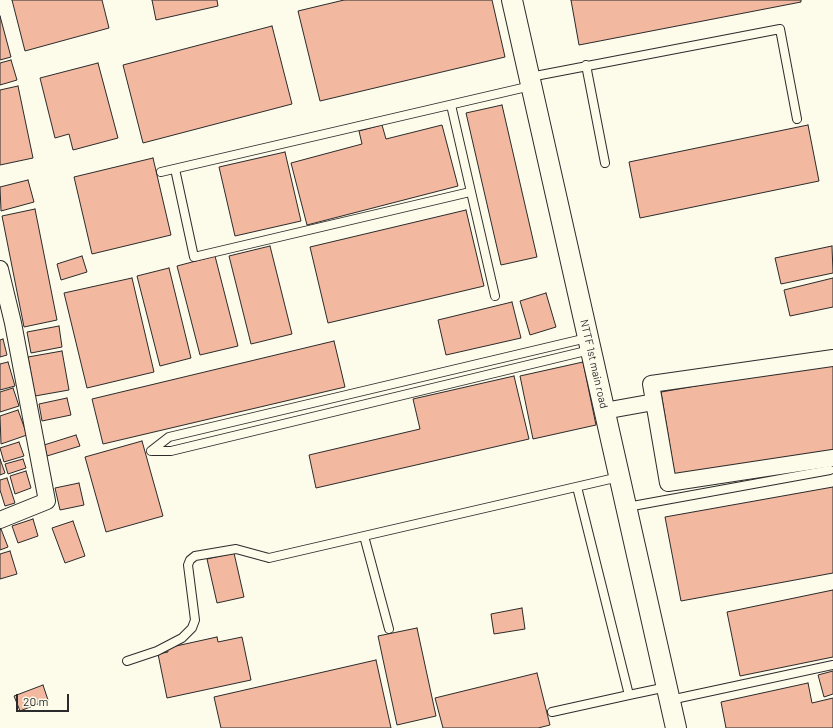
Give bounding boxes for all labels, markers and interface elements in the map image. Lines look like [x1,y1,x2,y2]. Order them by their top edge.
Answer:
street label: NTTF 1st main road [577,318,611,410]
scale bar [18,686,71,712]
text: 20 m [23,694,49,708]

